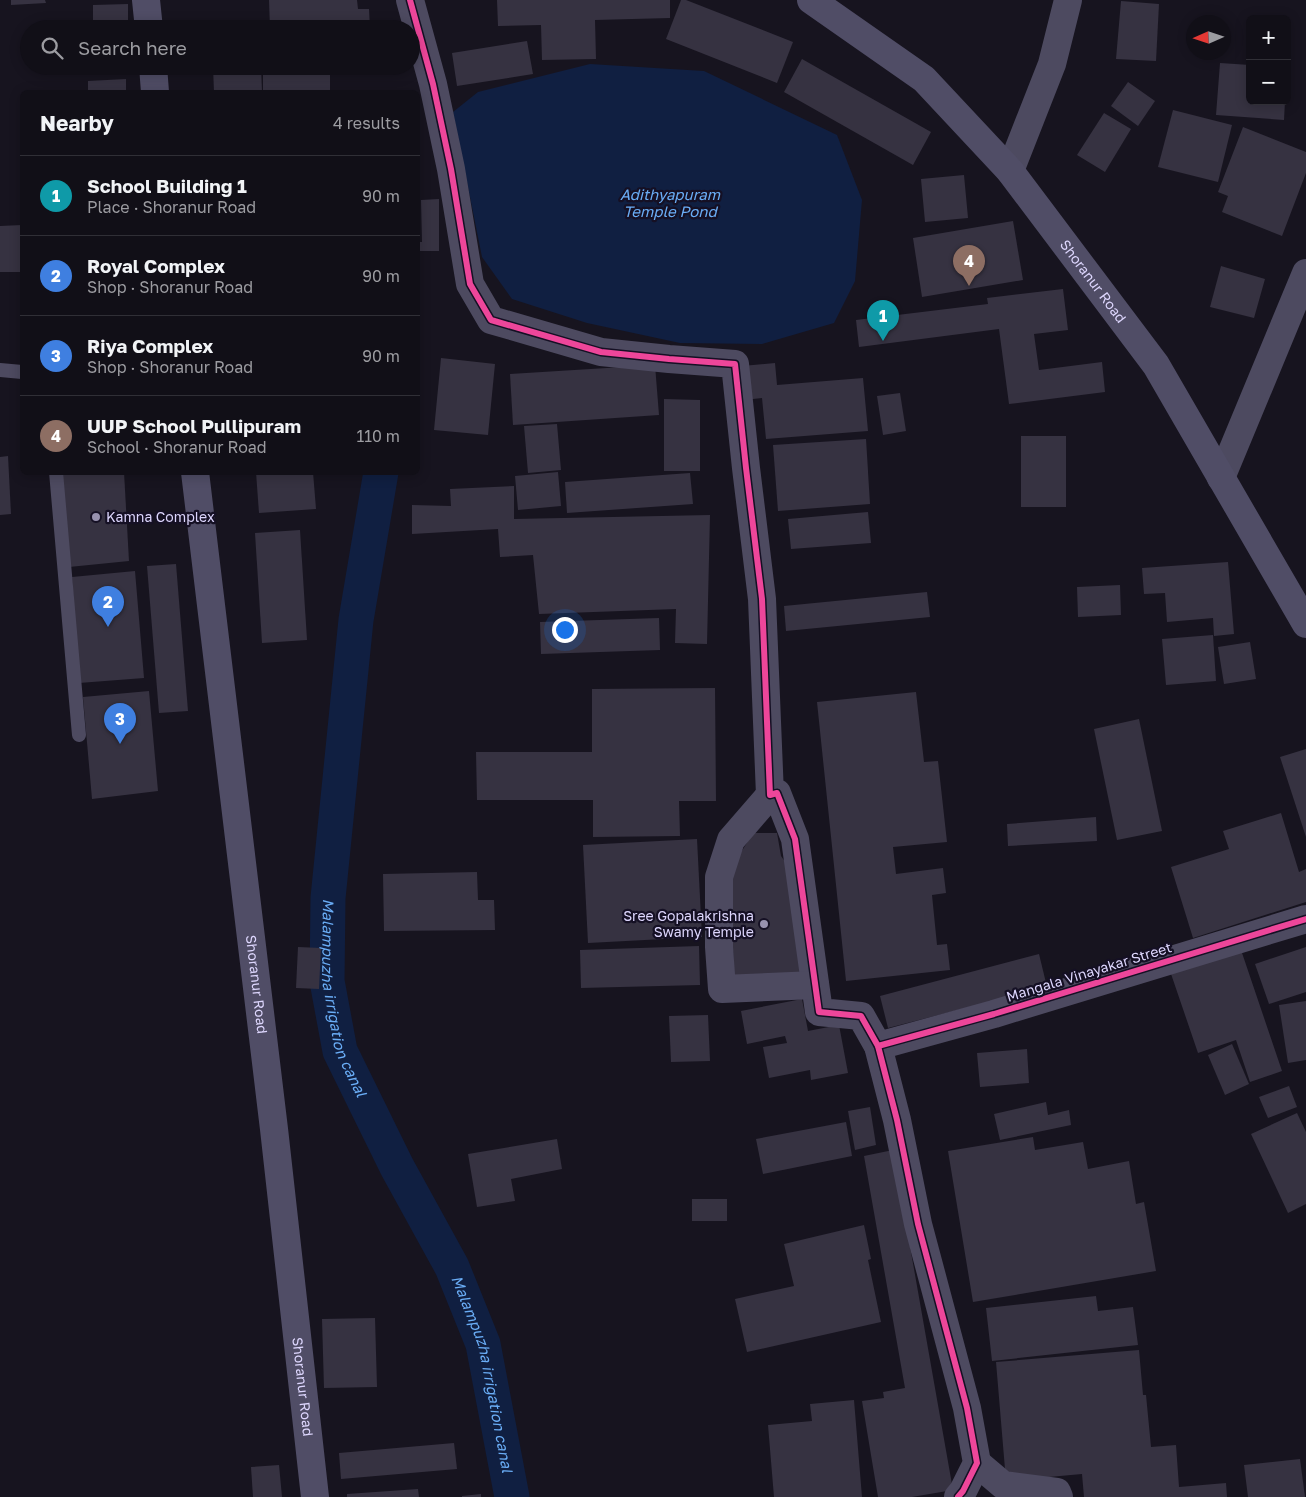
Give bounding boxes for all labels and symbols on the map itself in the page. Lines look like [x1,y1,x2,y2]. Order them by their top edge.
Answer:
north arrow [1186,15,1231,60]
water label: Adithyapuram Temple Pond [620,185,721,220]
street label: Shoranur Road [1057,236,1130,326]
pin: 4 [953,245,985,286]
pin: 1 [867,300,899,341]
place label: Kamna Complex [106,508,215,525]
marker: Kamna Complex [90,511,102,523]
pin: 2 [92,586,124,627]
your location [552,617,578,643]
pin: 3 [104,703,136,744]
water label: Malampuzha irrigation canal [319,898,372,1101]
place label: Sree Gopalakrishna Swamy Temple [623,907,754,940]
marker: Sree Gopalakrishna Swamy Temple [758,918,770,930]
street label: Shoranur Road [243,934,271,1035]
street label: Mangala Vinayakar Street [1004,938,1173,1005]
water label: Malampuzha irrigation canal [448,1272,517,1475]
street label: Shoranur Road [289,1336,317,1437]

